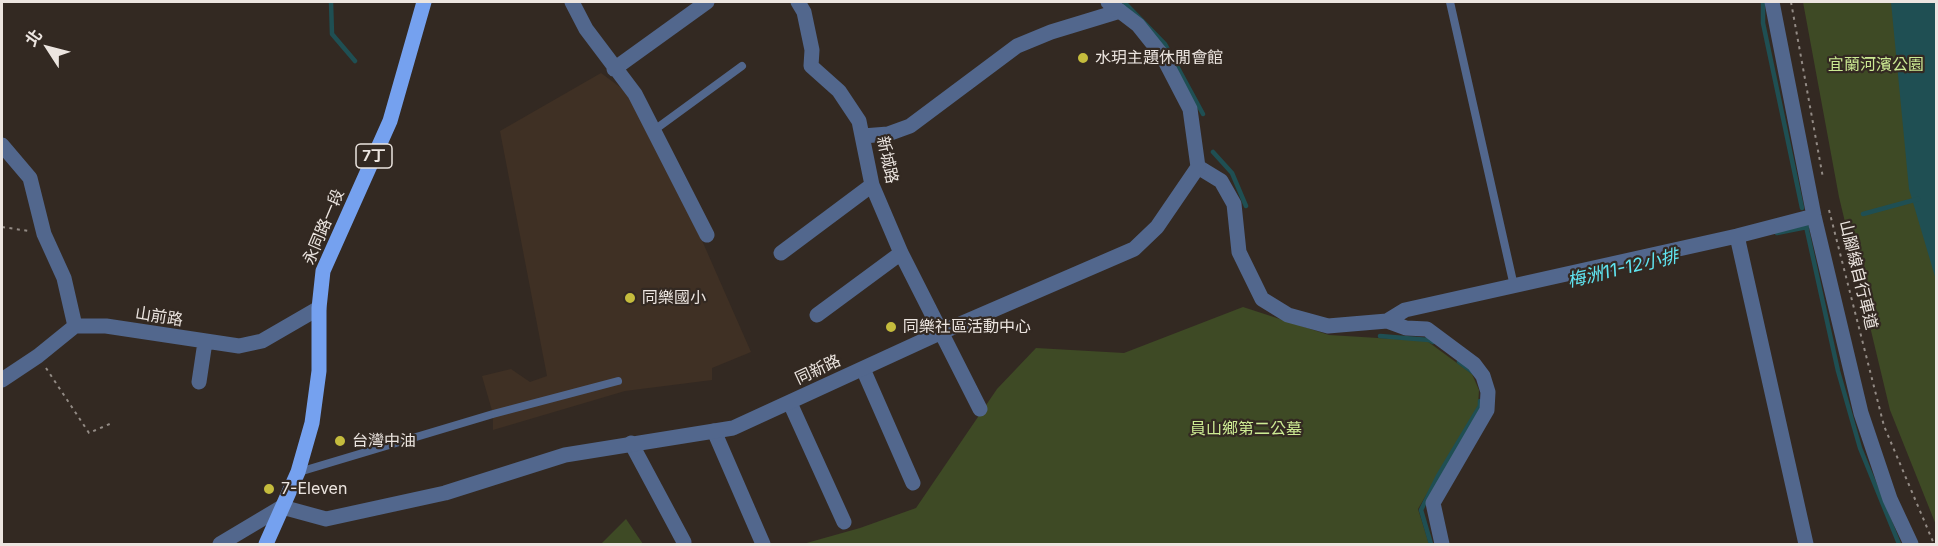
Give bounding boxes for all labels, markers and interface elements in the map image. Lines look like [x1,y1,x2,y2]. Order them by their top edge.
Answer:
north arrow [18,18,78,78]
text: 北 [21,25,46,50]
place label: 水玥主題休閒會館 [1095,48,1223,68]
marker: 水玥主題休閒會館 [1076,51,1090,65]
park label: 宜蘭河濱公園 [1828,55,1924,75]
street label: 新城路 [873,135,901,185]
road number: 7丁 [356,144,392,168]
street label: 永同路一段 [300,186,348,268]
street label: 山腳線自行車道 [1835,218,1881,332]
water label: 梅洲11-12小排 [1565,246,1681,292]
place label: 同樂國小 [642,288,706,308]
marker: 同樂國小 [623,291,637,305]
street label: 山前路 [134,304,184,330]
place label: 同樂社區活動中心 [903,317,1031,337]
marker: 同樂社區活動中心 [884,320,898,334]
street label: 同新路 [792,351,844,389]
park label: 員山鄉第二公墓 [1190,419,1302,439]
place label: 台灣中油 [352,431,416,451]
marker: 台灣中油 [333,434,347,448]
place label: 7-Eleven [281,479,347,499]
marker: 7-Eleven [262,482,276,496]

